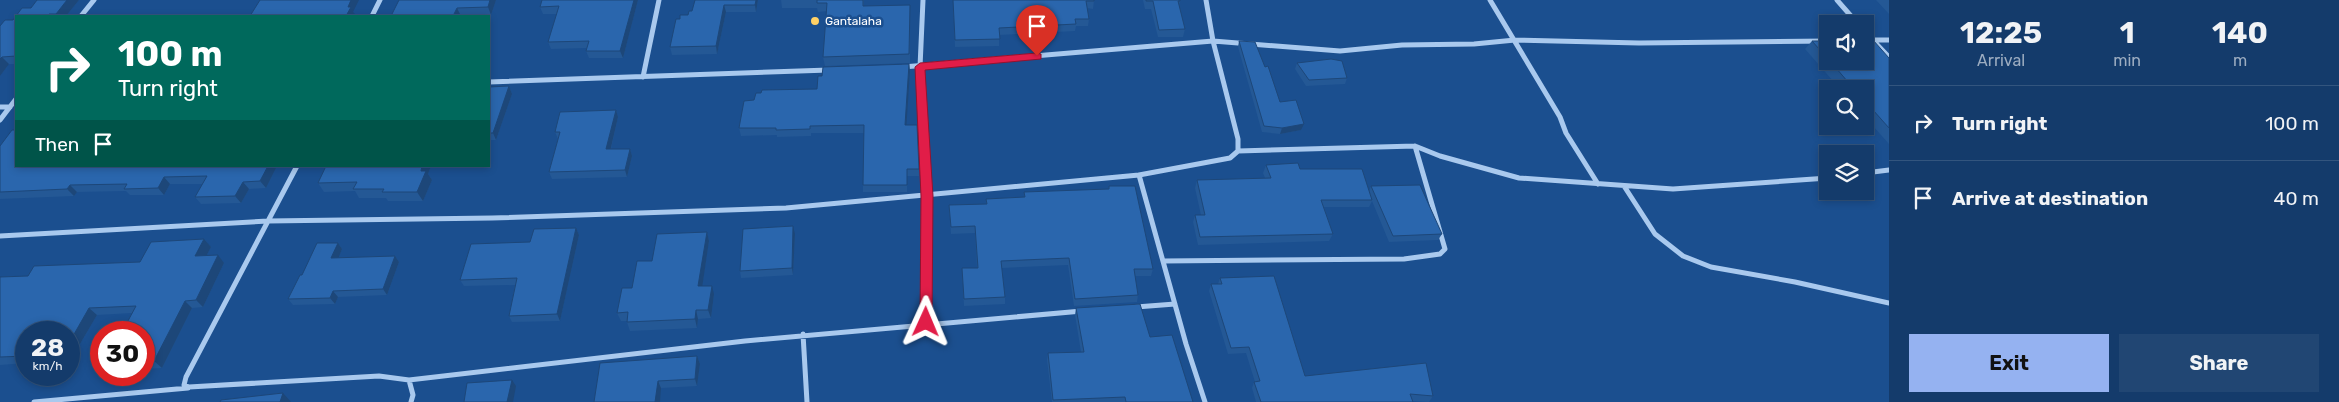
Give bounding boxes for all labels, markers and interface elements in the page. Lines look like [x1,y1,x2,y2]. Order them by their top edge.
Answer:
pin [1016,5,1058,56]
icon: arrive [1023,12,1051,40]
place label: Gantalaha [825,14,882,28]
marker: Gantalaha [809,15,821,27]
map controls [1819,15,1874,200]
button: sound [1819,15,1874,70]
text: 12:25 [1960,15,2042,51]
text: 1 [2120,15,2135,51]
text: 140 [2212,15,2268,51]
text: 100 m [118,33,223,75]
icon: right [35,35,100,100]
text: Arrival [1977,51,2025,70]
text: min [2113,51,2141,70]
text: m [2233,51,2247,70]
text: Turn right [118,75,218,102]
button: search [1819,80,1874,135]
icon: right [1909,109,1937,137]
text: Turn right [1952,112,2047,135]
text: 100 m [2265,112,2319,135]
icon: arrive [89,130,117,158]
text: Then [35,133,79,156]
button: layers [1819,145,1874,200]
icon: arrive [1909,184,1937,212]
text: Arrive at destination [1952,187,2148,210]
text: 40 m [2274,187,2319,210]
position arrow [899,295,951,347]
speed limit sign: 30 [90,321,155,386]
text: 28 [31,333,64,362]
button: Exit [1909,334,2109,392]
button: Share [2119,334,2319,392]
text: km/h [33,359,62,373]

